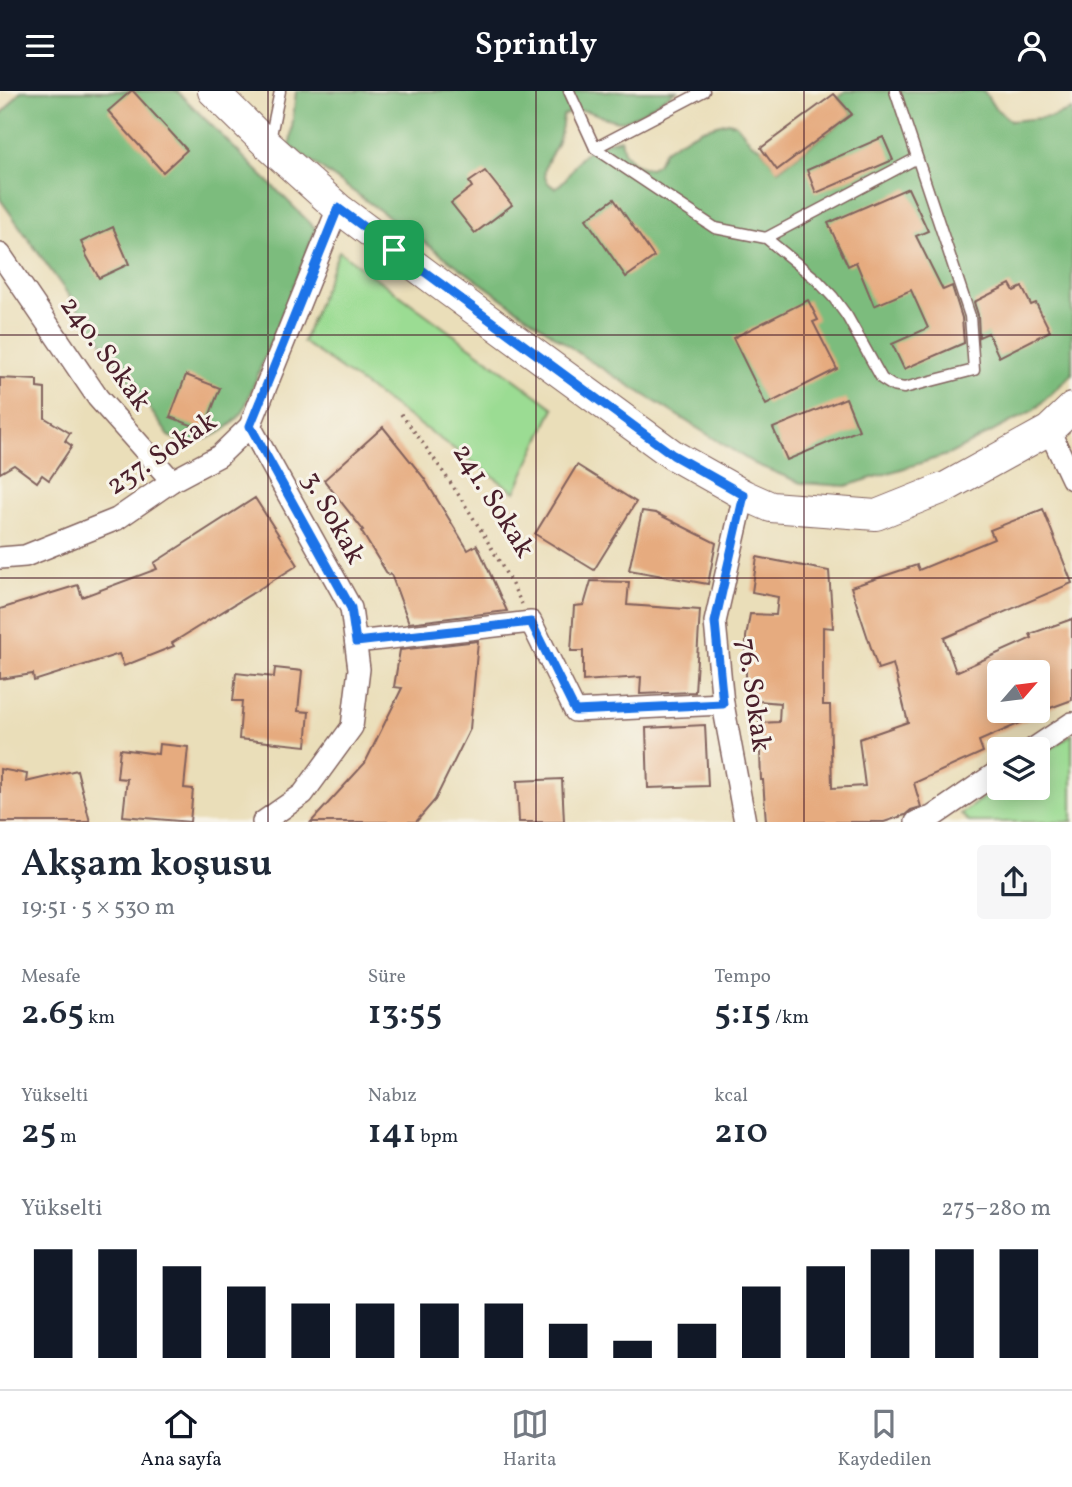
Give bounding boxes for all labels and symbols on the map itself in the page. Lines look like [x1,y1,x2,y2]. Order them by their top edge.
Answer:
pin [364,220,424,280]
street label: 240. Sokak [50,288,160,420]
street label: 237. Sokak [99,403,225,505]
street label: 241. Sokak [442,436,544,566]
street label: 3. Sokak [291,464,375,572]
street label: 76. Sokak [726,636,780,754]
north arrow [987,660,1050,723]

